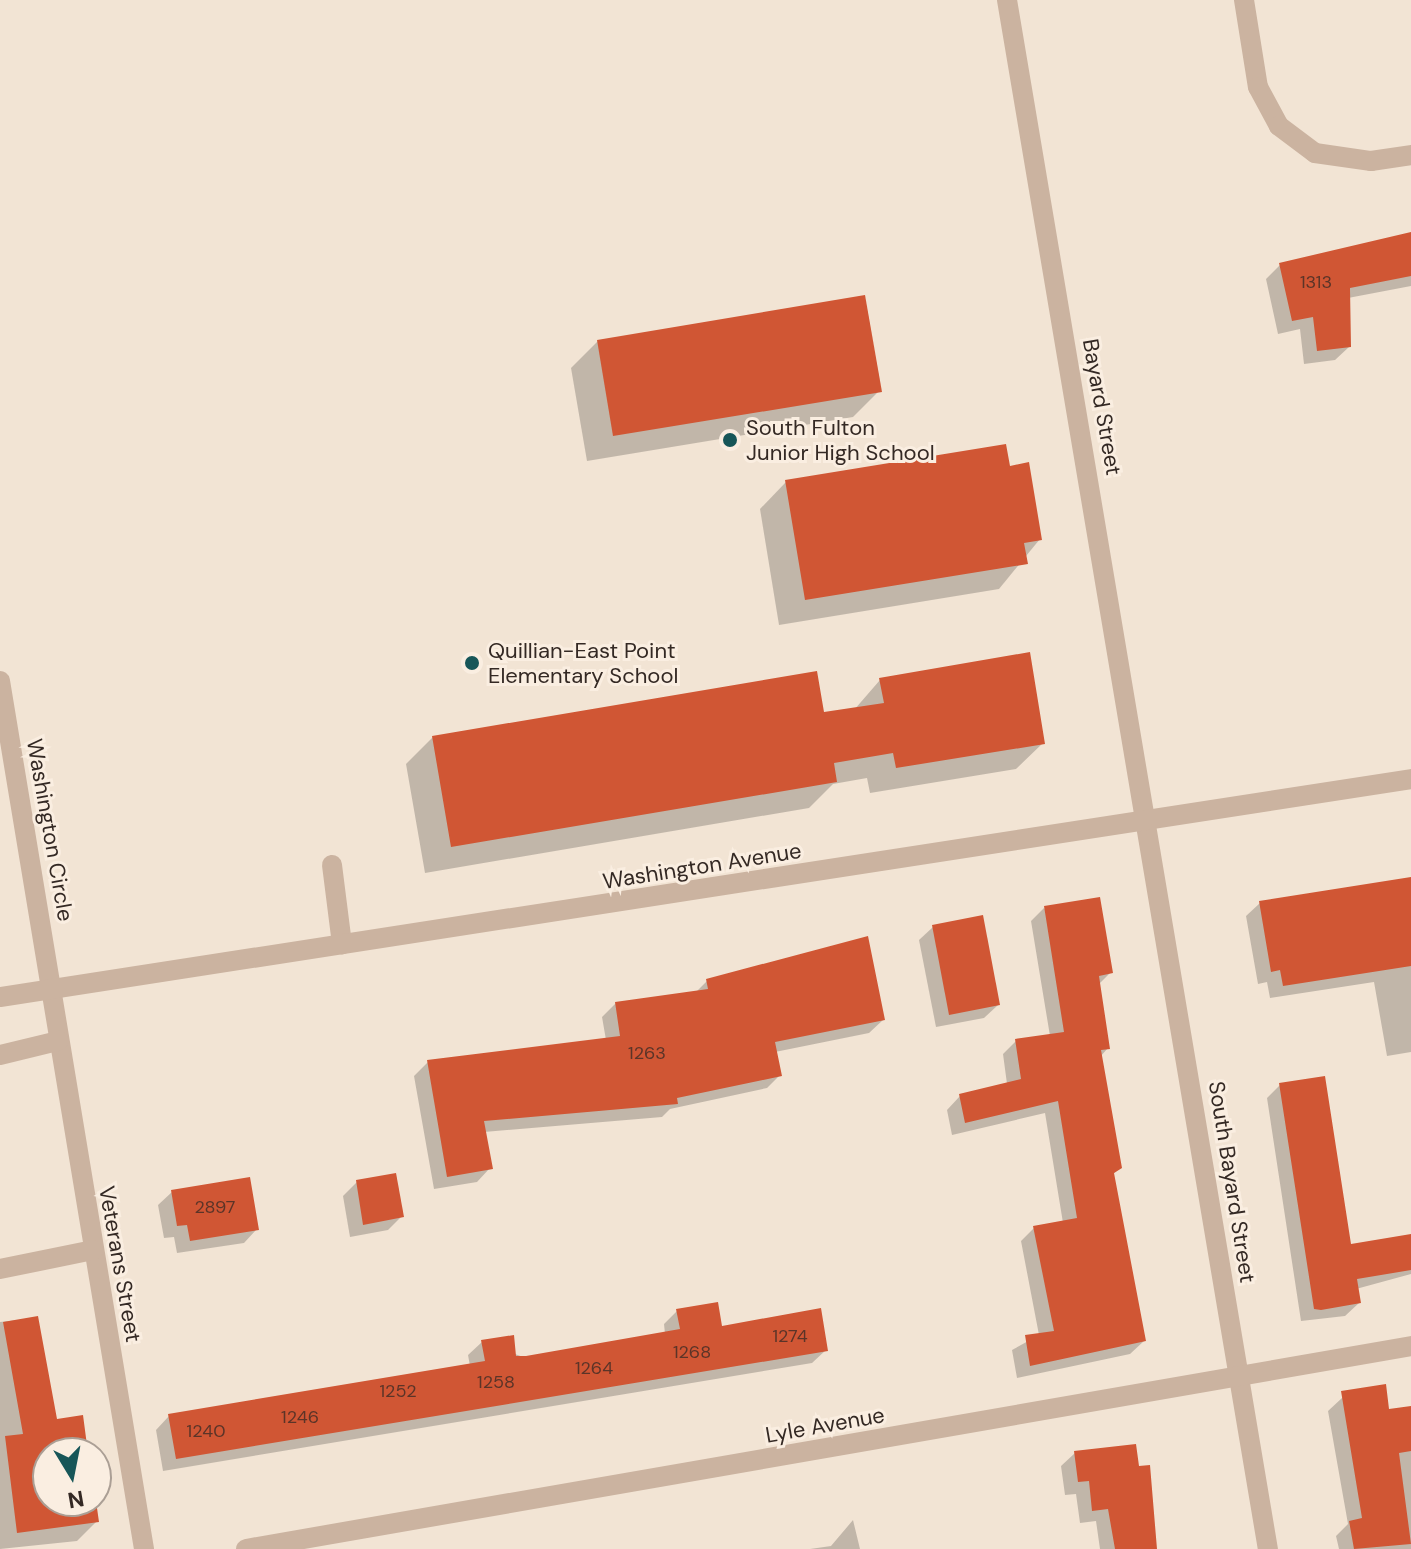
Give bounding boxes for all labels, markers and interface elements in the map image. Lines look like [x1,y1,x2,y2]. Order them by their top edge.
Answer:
house number: 1313 [1300,271,1332,293]
street label: Bayard Street [1077,337,1127,477]
place label: South Fulton Junior High School [746,414,935,466]
marker: South Fulton Junior High School [721,431,739,449]
place label: Quillian-East Point Elementary School [488,637,678,688]
marker: Quillian-East Point Elementary School [463,654,481,672]
street label: Washington Circle [21,737,79,923]
street label: Washington Avenue [601,837,803,895]
house number: 1263 [628,1042,666,1064]
street label: South Bayard Street [1203,1079,1261,1285]
street label: Veterans Street [93,1184,147,1344]
house number: 2897 [195,1196,235,1218]
house number: 1274 [772,1325,808,1347]
house number: 1268 [673,1341,711,1363]
house number: 1264 [575,1357,613,1379]
house number: 1258 [477,1371,515,1393]
house number: 1252 [379,1380,417,1402]
street label: Lyle Avenue [763,1402,887,1448]
house number: 1246 [281,1406,319,1428]
house number: 1240 [187,1420,225,1442]
north arrow [32,1437,112,1517]
text: N [65,1483,86,1515]

